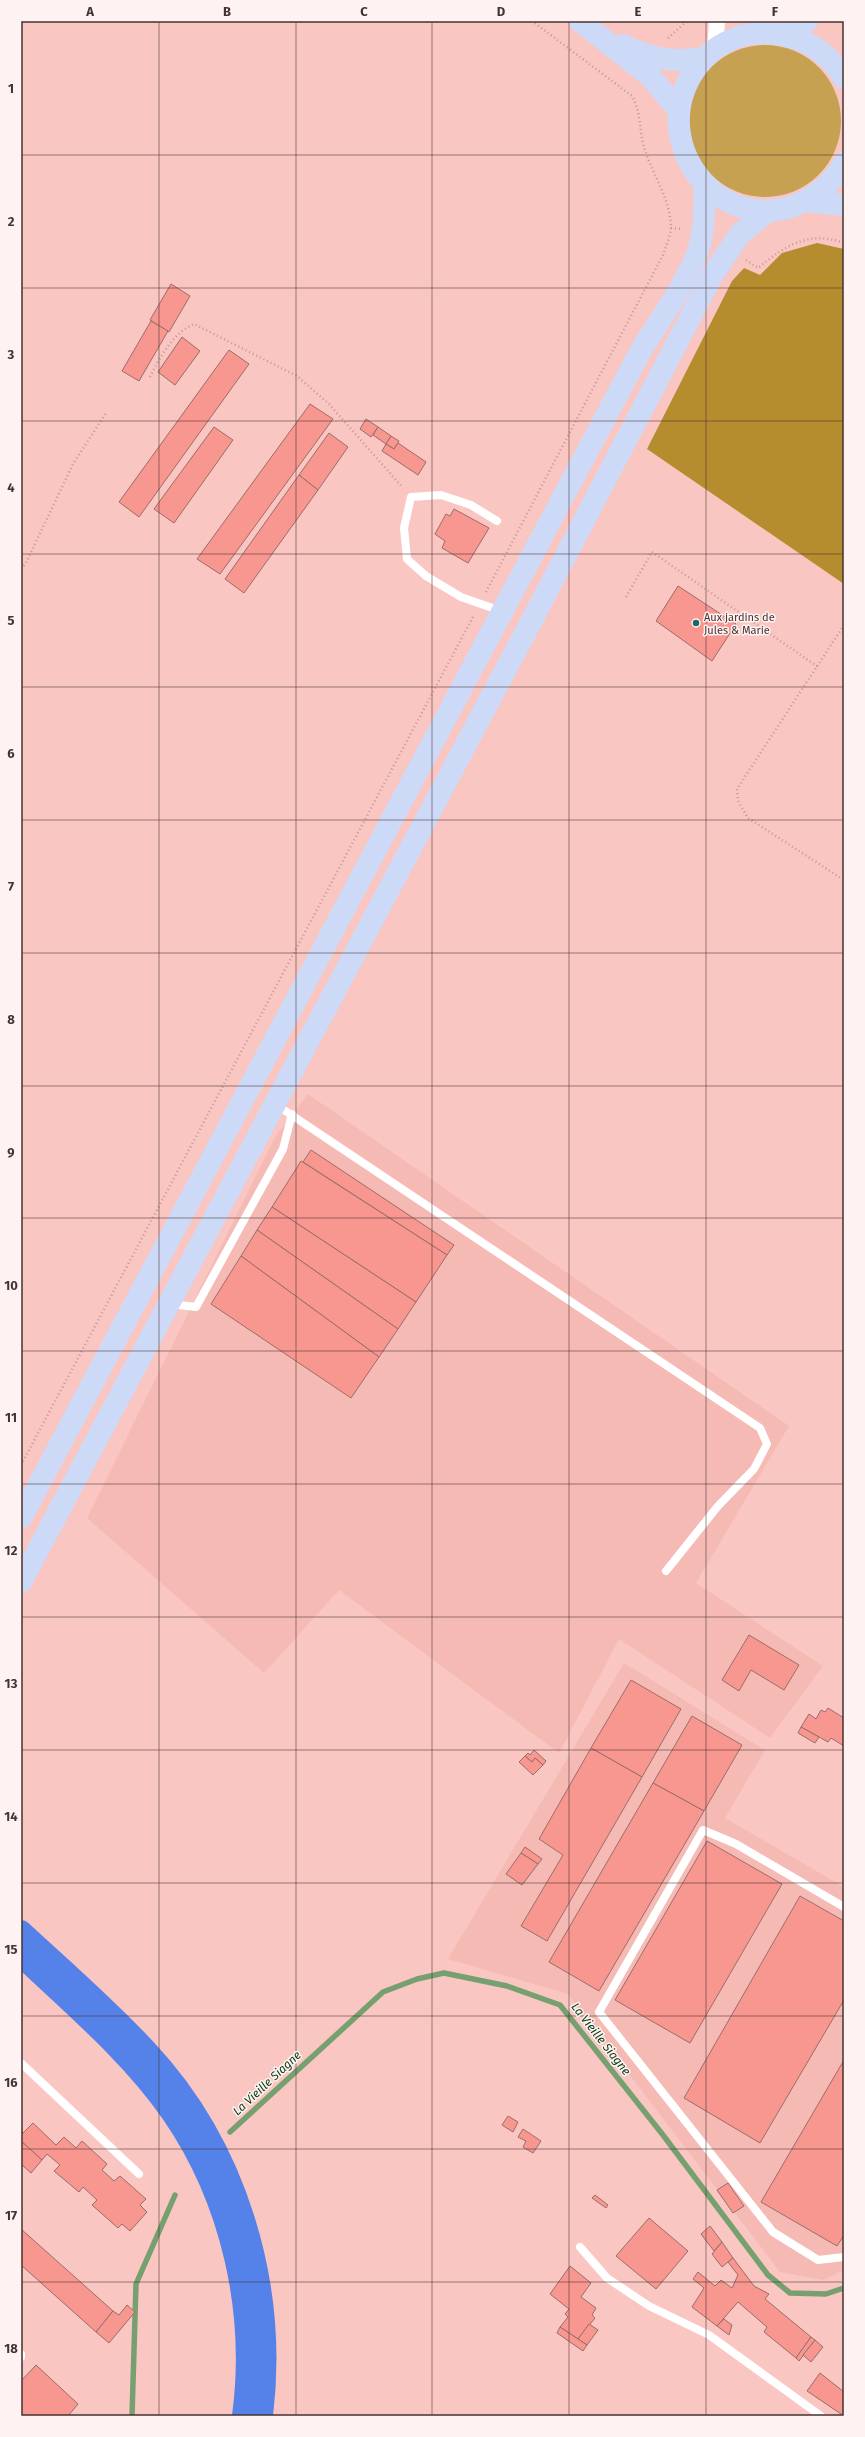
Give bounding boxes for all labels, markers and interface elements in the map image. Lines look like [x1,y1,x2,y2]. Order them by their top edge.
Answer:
text: A [85,4,94,19]
text: B [223,4,231,19]
text: C [360,4,368,19]
text: D [497,4,506,19]
text: E [635,4,642,19]
text: F [772,4,779,19]
text: 1 [8,81,14,96]
text: 2 [8,214,15,229]
text: 3 [7,347,15,362]
text: 4 [7,480,15,495]
place label: Aux jardins de Jules & Marie [704,611,775,637]
text: 5 [8,613,15,628]
marker: Aux jardins de Jules & Marie [691,618,701,628]
text: 6 [7,746,15,761]
text: 7 [8,879,14,894]
text: 8 [7,1012,15,1027]
text: 9 [7,1145,15,1160]
text: 10 [4,1278,18,1293]
text: 11 [5,1410,17,1425]
text: 12 [5,1543,18,1558]
text: 13 [5,1676,18,1691]
text: 14 [4,1809,18,1824]
text: 15 [4,1942,18,1957]
water label: La Vieille Siagne [568,2000,634,2078]
water label: La Vieille Siagne [230,2048,304,2118]
text: 16 [4,2075,18,2090]
text: 17 [5,2208,17,2223]
text: 18 [4,2341,18,2356]

